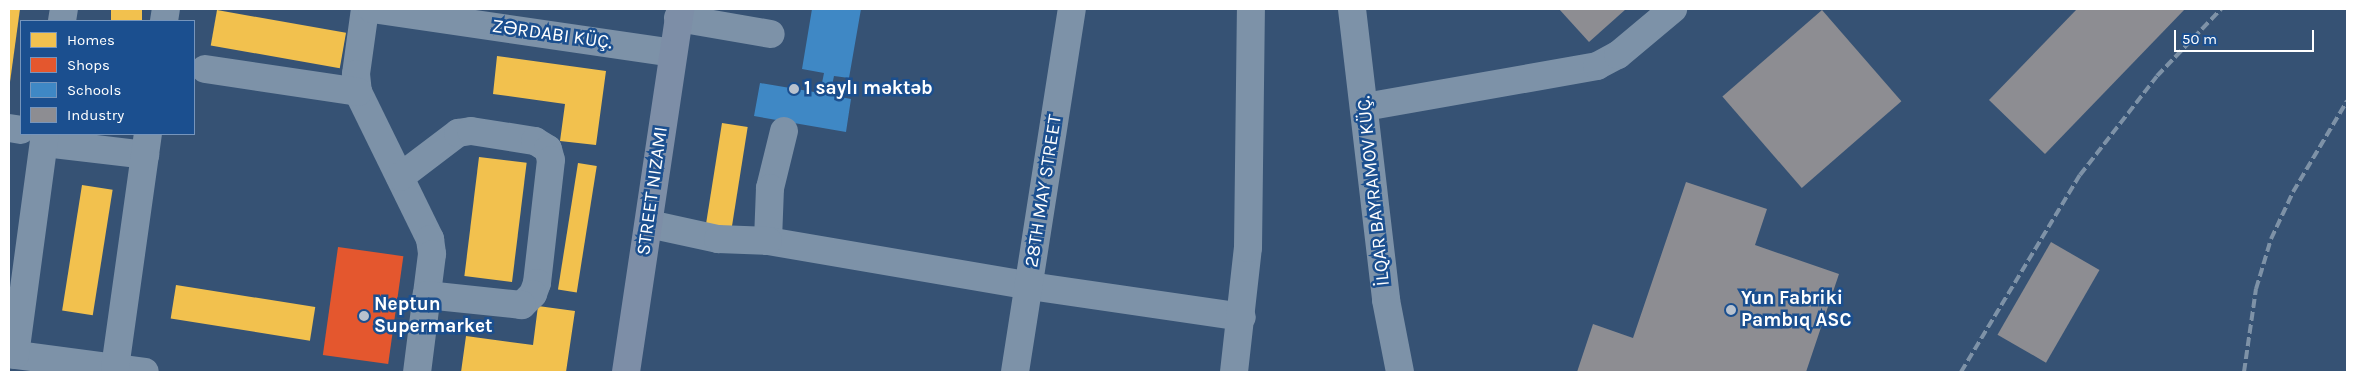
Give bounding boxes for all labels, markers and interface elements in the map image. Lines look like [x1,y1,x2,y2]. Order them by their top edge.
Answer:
street label: ZƏRDABI KÜÇ. [490,15,614,55]
legend [20,20,195,135]
scale bar [2176,20,2316,52]
text: 50 m [2182,30,2217,48]
text: Homes [67,31,115,49]
text: Shops [67,56,110,74]
place label: 1 saylı məktəb [804,78,933,100]
text: Schools [67,81,121,99]
marker: 1 saylı məktəb [788,83,800,95]
street label: İLQAR BAYRAMOV KÜÇ. [1353,95,1395,287]
text: Industry [67,106,124,124]
street label: 28TH MAY STREET [1021,113,1067,269]
street label: STREET NIZAMI [633,125,673,257]
place label: Yun Fabriki Pambıq ASC [1741,288,1852,332]
place label: Neptun Supermarket [374,294,493,338]
marker: Yun Fabriki Pambıq ASC [1725,304,1737,316]
marker: Neptun Supermarket [358,310,370,322]

